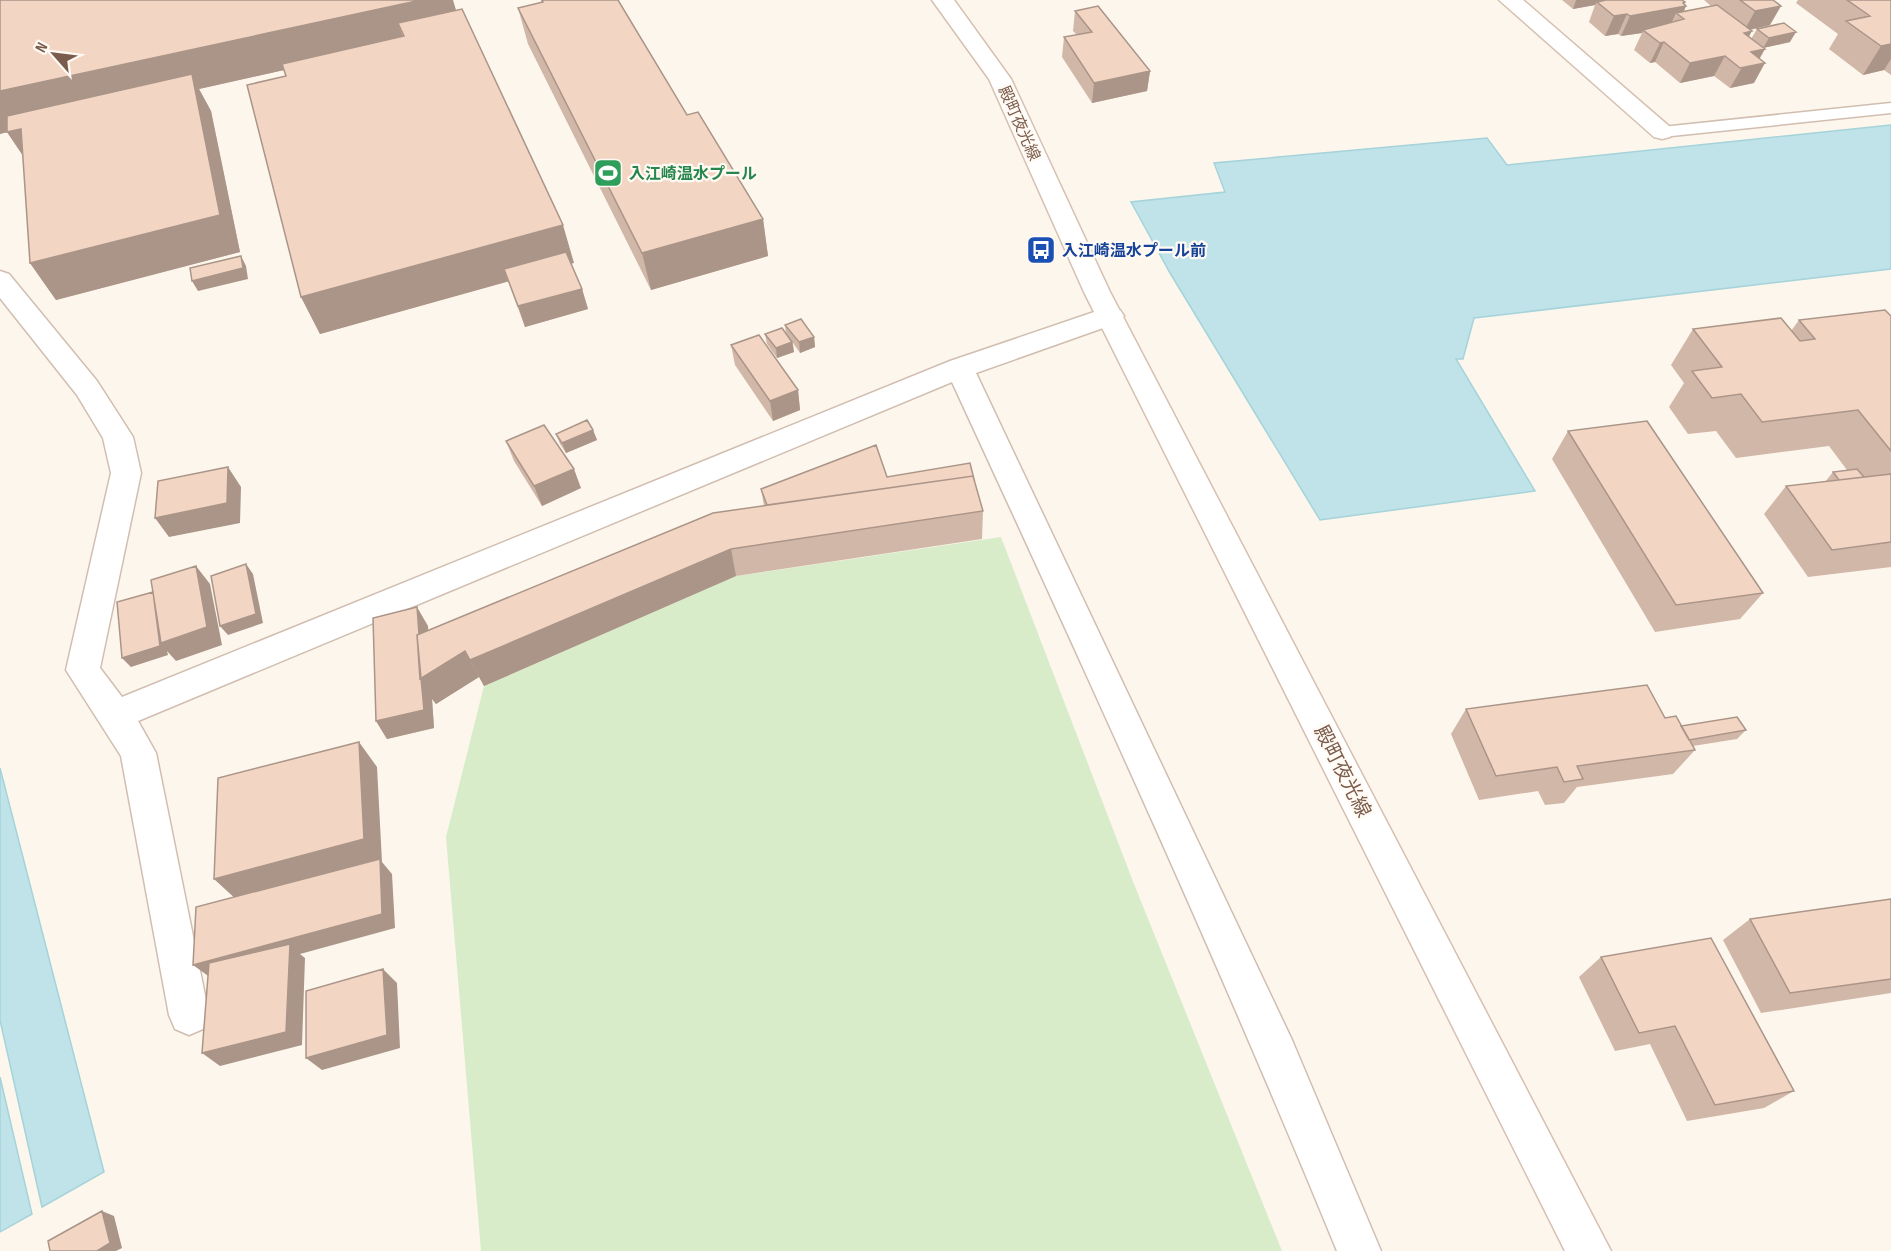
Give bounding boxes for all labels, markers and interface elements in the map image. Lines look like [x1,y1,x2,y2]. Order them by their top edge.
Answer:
north arrow [24,24,84,84]
text: N [32,39,52,56]
street label: 殿町夜光線 [994,83,1044,164]
sports icon: 入江崎温水プール [592,157,624,189]
place label: 入江崎温水プール [629,165,757,184]
bus stop icon: 入江崎温水プール前 [1025,234,1057,266]
place label: 入江崎温水プール前 [1062,242,1206,261]
street label: 殿町夜光線 [1309,721,1376,821]

